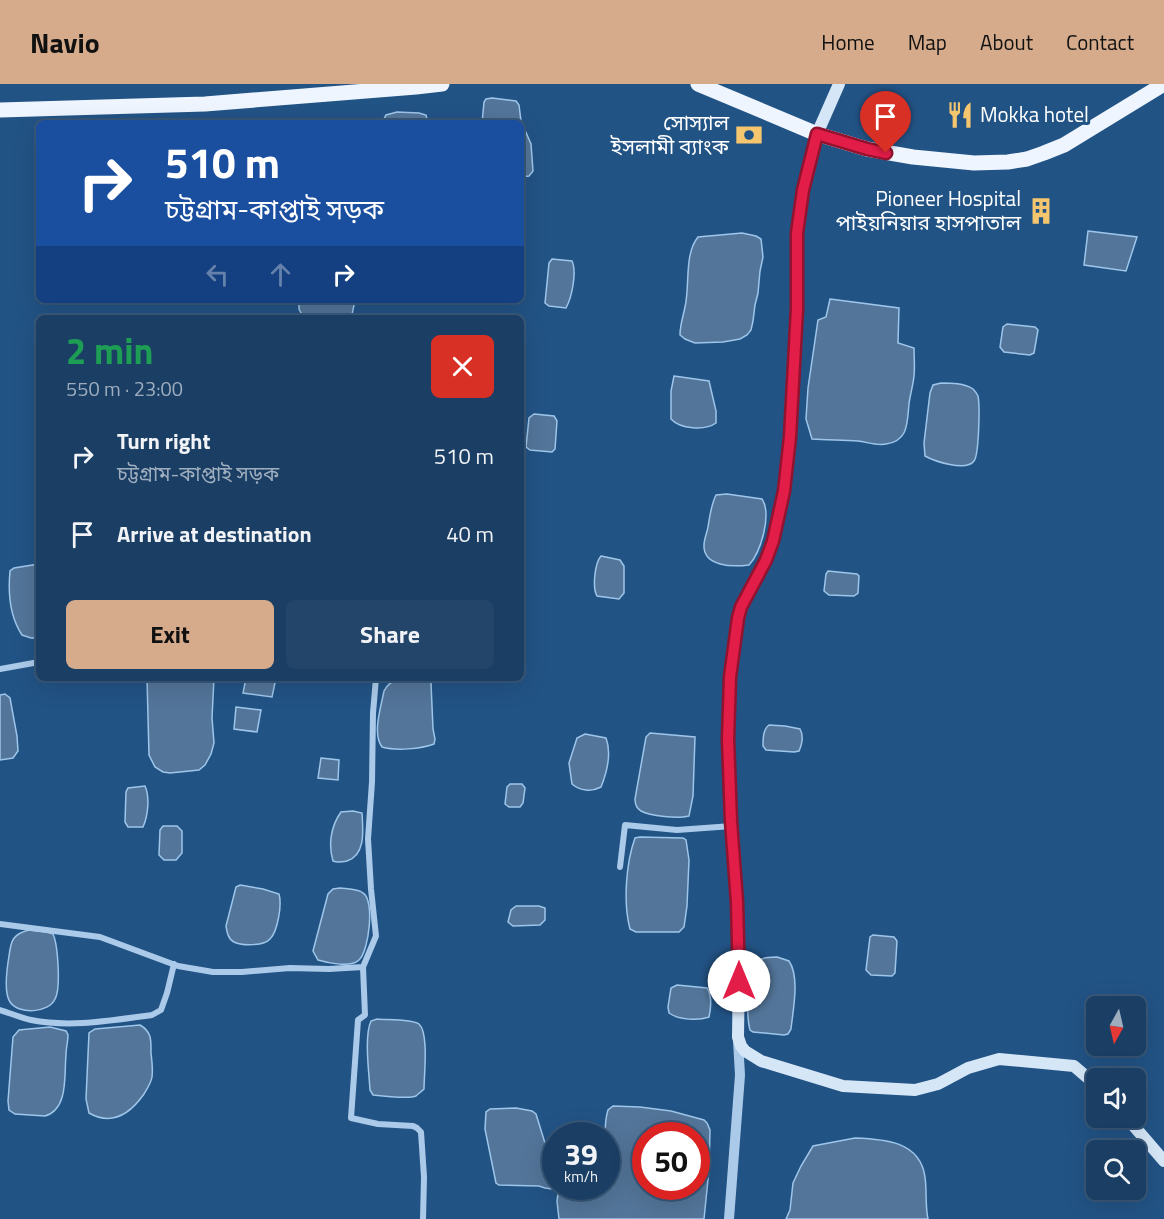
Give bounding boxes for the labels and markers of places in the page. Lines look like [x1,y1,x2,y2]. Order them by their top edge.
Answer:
pin [860,91,911,153]
place label: Mokka hotel [980,98,1089,130]
restaurant icon: Mokka hotel [945,100,975,130]
place label: সোস্যাল ইসলামী ব্যাংক [610,106,730,162]
bank icon: সোস্যাল ইসলামী ব্যাংক [734,120,764,150]
place label: Pioneer Hospital পাইয়নিয়ার হাসপাতাল [836,182,1022,238]
building icon: Pioneer Hospital পাইয়নিয়ার হাসপাতাল [1026,196,1056,226]

